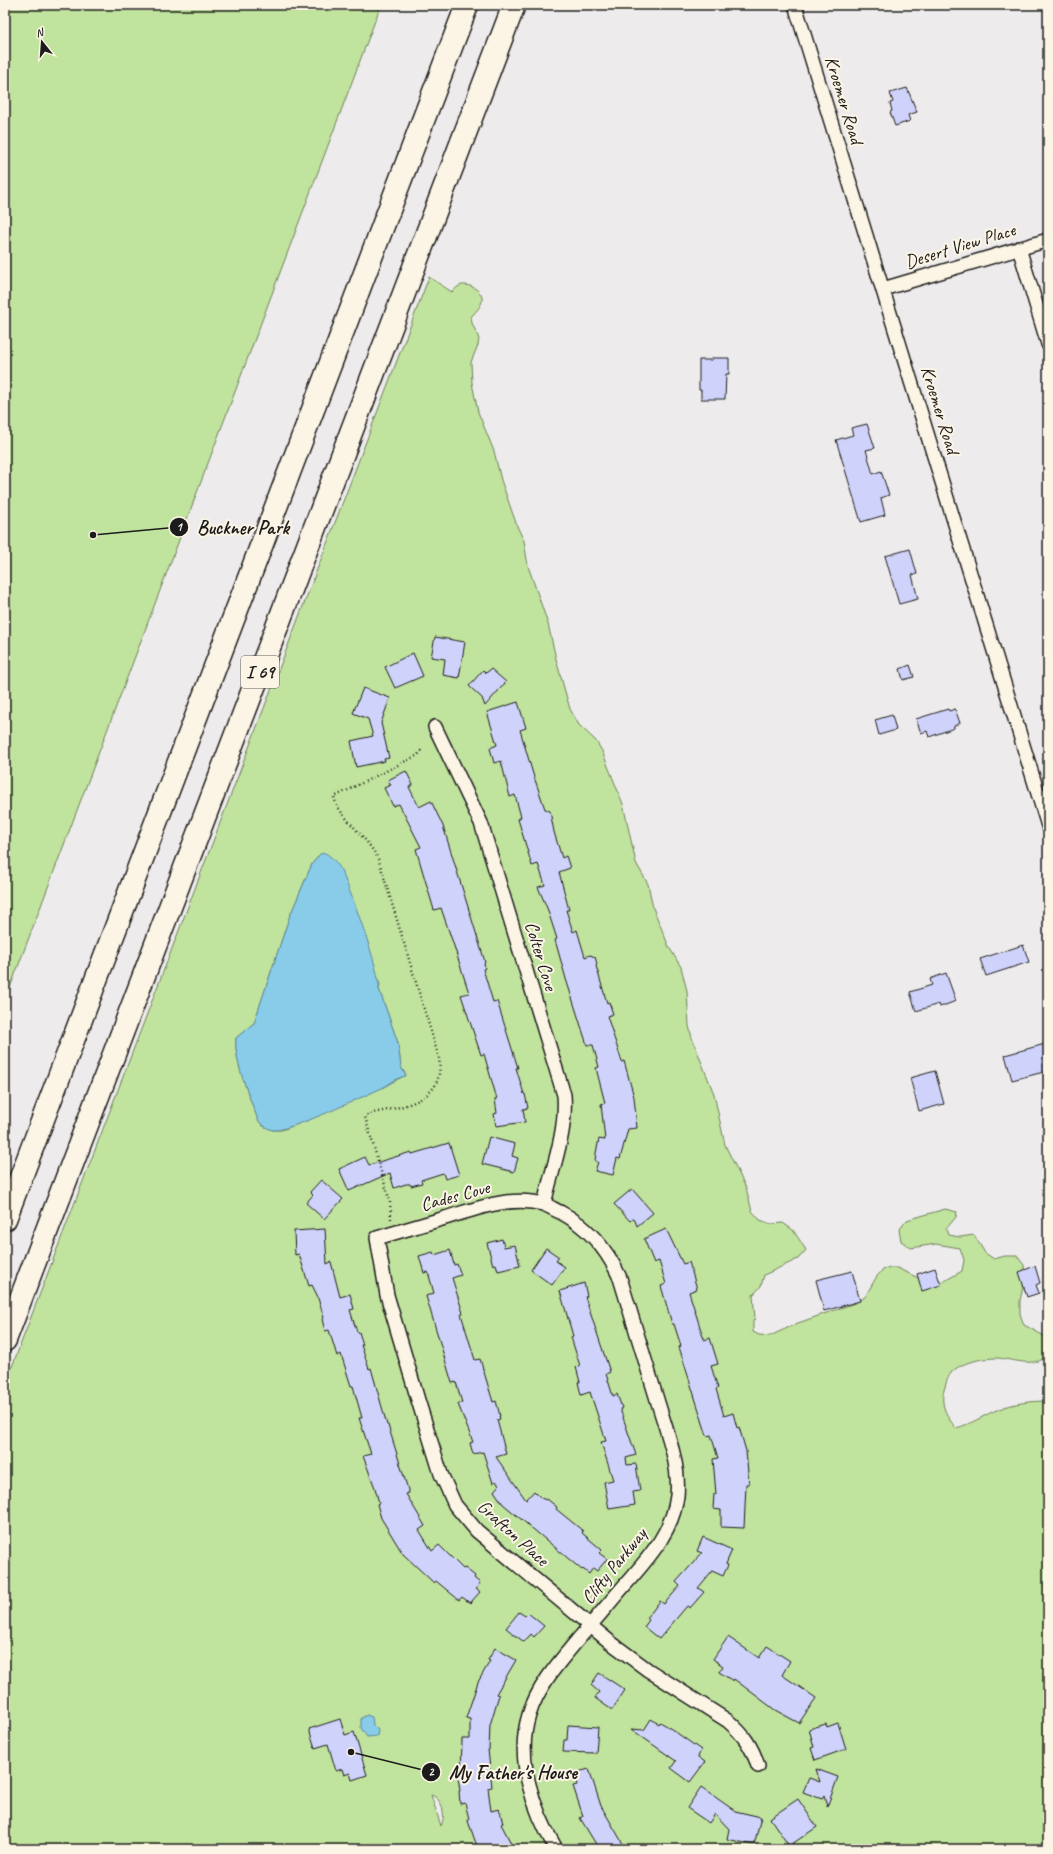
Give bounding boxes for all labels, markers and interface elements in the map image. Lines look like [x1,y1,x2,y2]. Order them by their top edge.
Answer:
north arrow [22,22,62,62]
text: N [34,24,46,40]
street label: Kroemer Road [819,53,870,150]
street label: Desert View Place [902,217,1020,274]
street label: Kroemer Road [915,363,966,460]
callout: Buckner Park [169,511,297,543]
text: Buckner Park [197,515,291,540]
text: 1 [176,519,183,535]
road number: I 69 [241,656,279,688]
street label: Colter Cove [519,919,563,995]
street label: Cades Cove [418,1175,494,1217]
street label: Grafton Place [472,1495,555,1573]
street label: Clifty Parkway [576,1522,653,1609]
callout: My Father's House [421,1756,585,1788]
text: My Father's House [449,1760,578,1785]
text: 2 [428,1764,435,1780]

